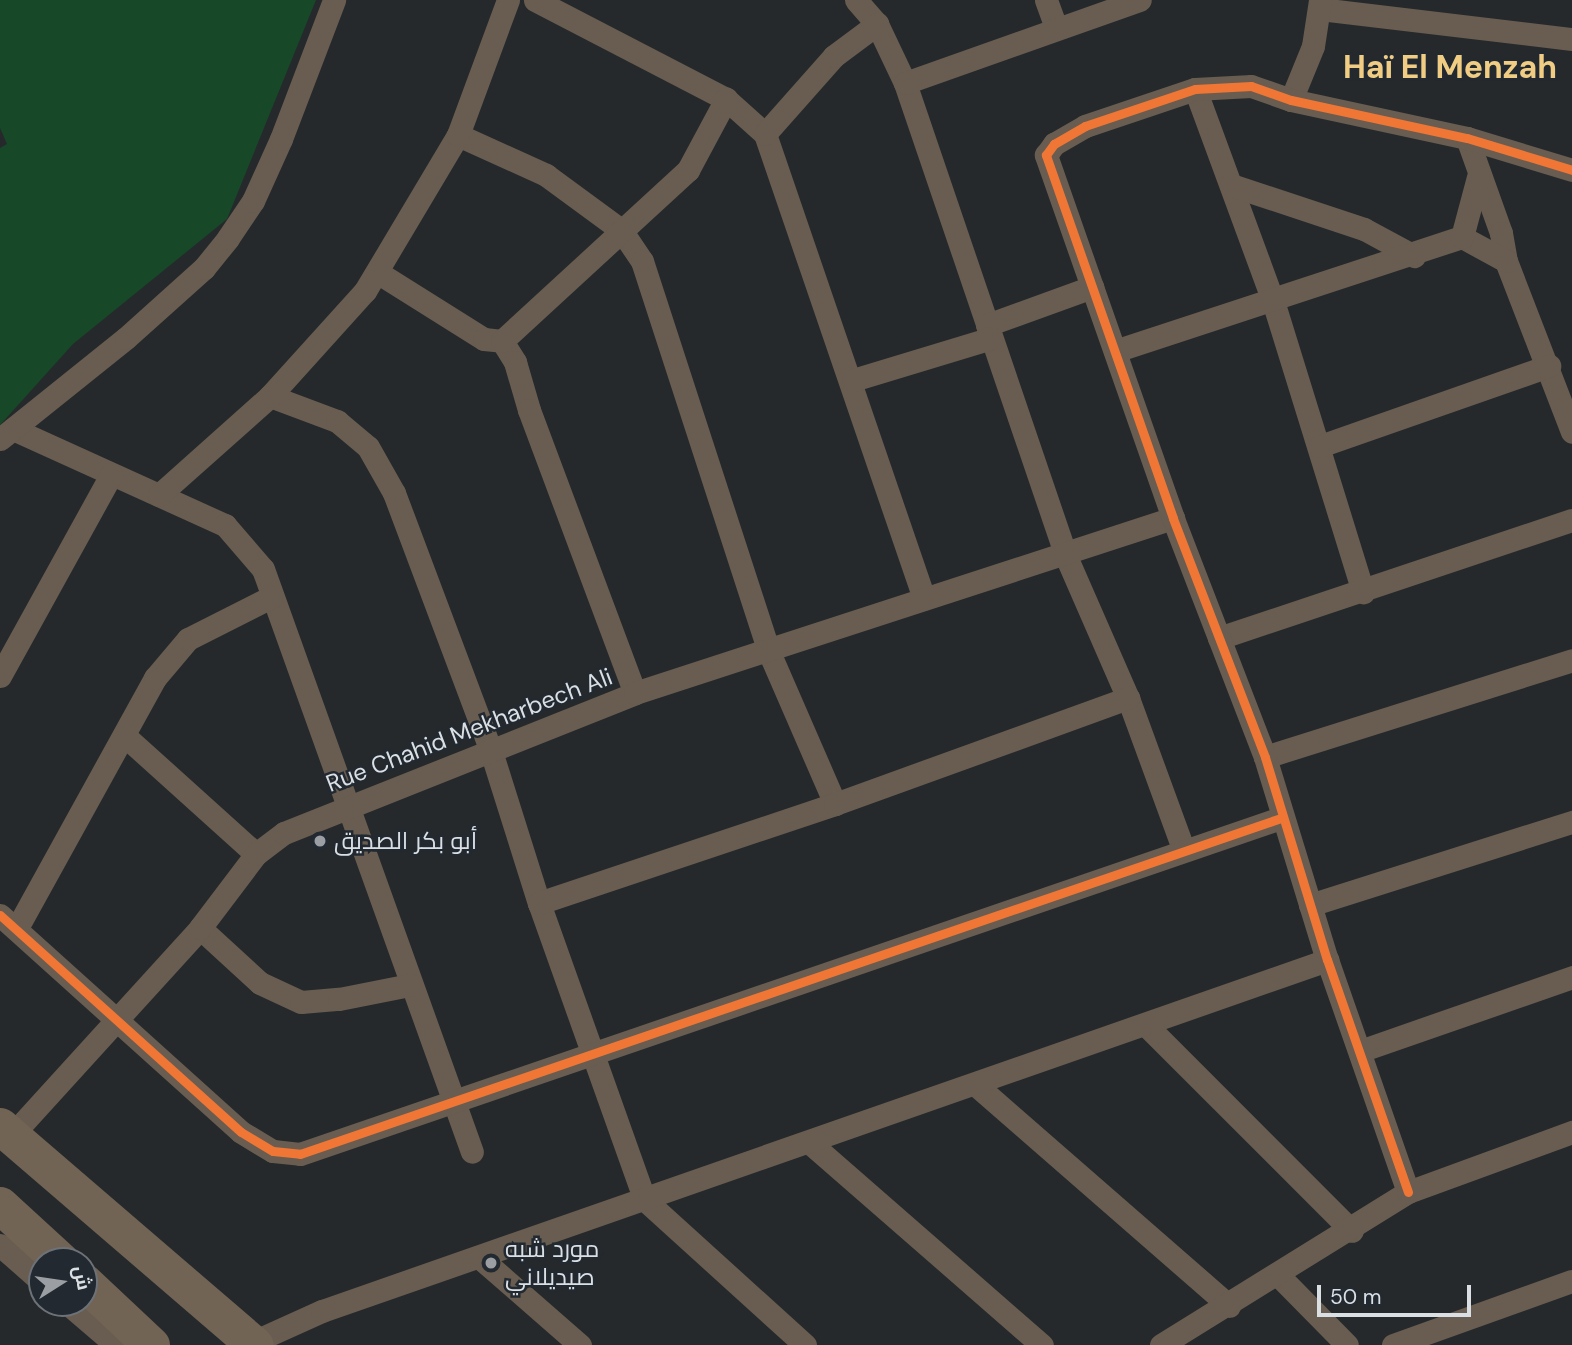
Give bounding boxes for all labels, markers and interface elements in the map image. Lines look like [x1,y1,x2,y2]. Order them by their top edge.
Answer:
district label: Haï El Menzah [1343,48,1557,86]
street label: Rue Chahid Mekharbech Ali [322,662,616,798]
place label: أبو بكر الصديق [334,827,477,855]
marker: أبو بكر الصديق [312,833,328,849]
place label: مورد شبه صيديلاني [505,1235,599,1291]
north arrow [28,1247,98,1317]
marker: مورد شبه صيديلاني [483,1255,499,1271]
text: ش [67,1263,97,1292]
scale bar [1320,1272,1474,1316]
text: 50 m [1330,1283,1381,1311]

